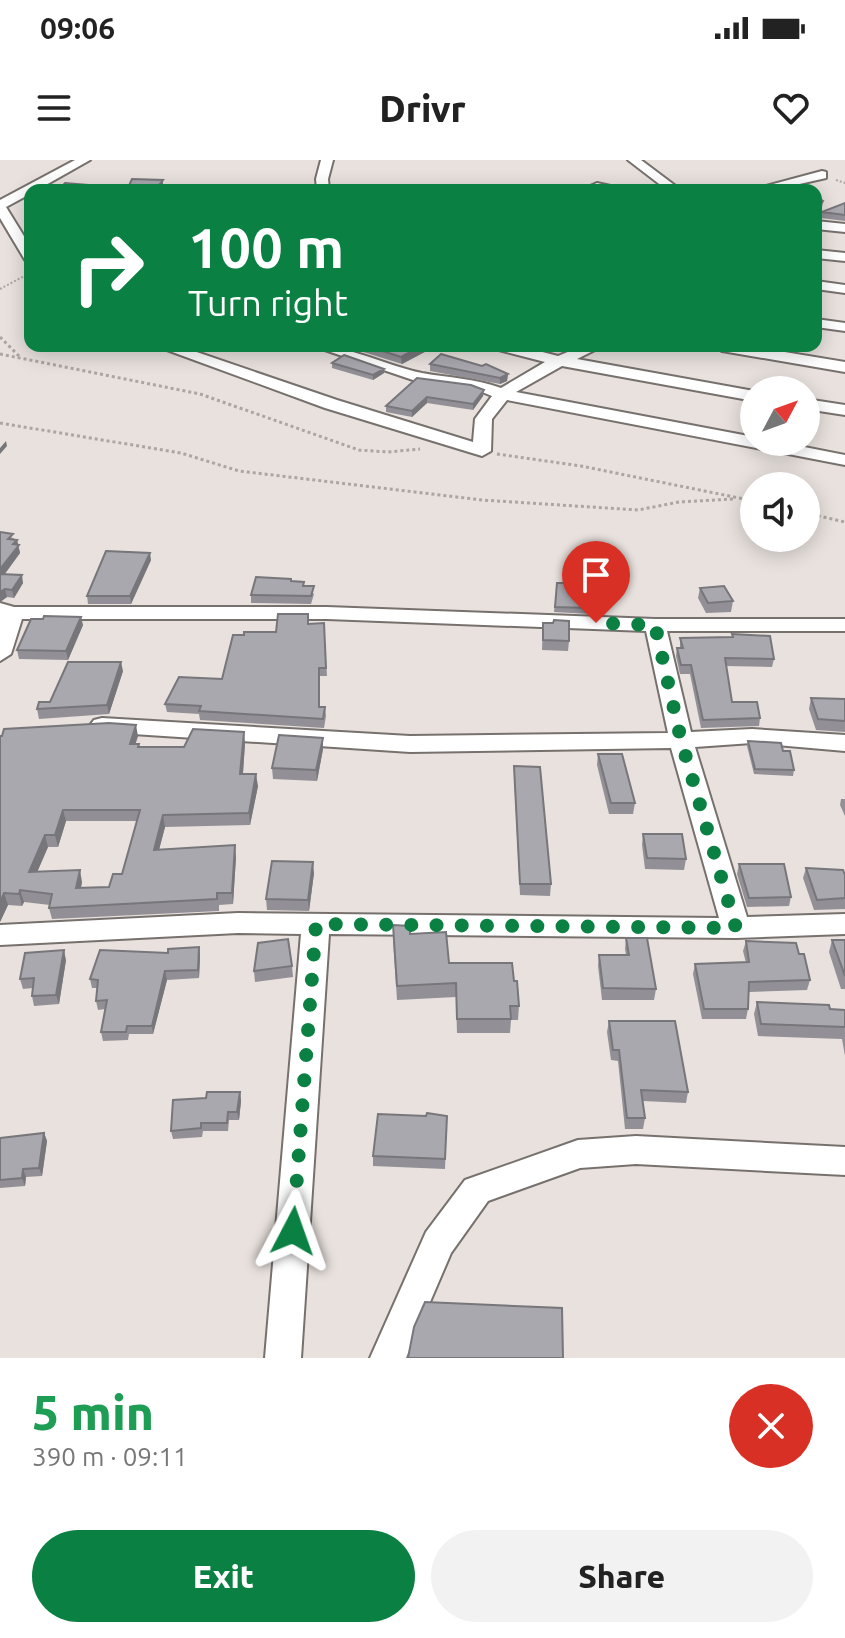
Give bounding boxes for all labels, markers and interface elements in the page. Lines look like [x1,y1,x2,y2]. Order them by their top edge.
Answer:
text: 09:06 [40,11,115,45]
icon: menu [32,86,76,130]
icon: heart [769,86,813,130]
text: Drivr [379,88,466,129]
icon: right [56,216,160,320]
text: 100 m [188,216,344,279]
text: Turn right [188,282,348,323]
north arrow [740,376,820,456]
map controls [740,376,820,552]
button: sound [740,472,820,552]
pin [562,541,630,623]
icon: arrive [574,553,618,597]
position arrow [251,1189,335,1273]
button: close [729,1384,813,1468]
text: 5 min [32,1385,154,1439]
text: 390 m · 09:11 [32,1442,188,1471]
button: Exit [32,1530,415,1622]
button: Share [431,1530,813,1622]

